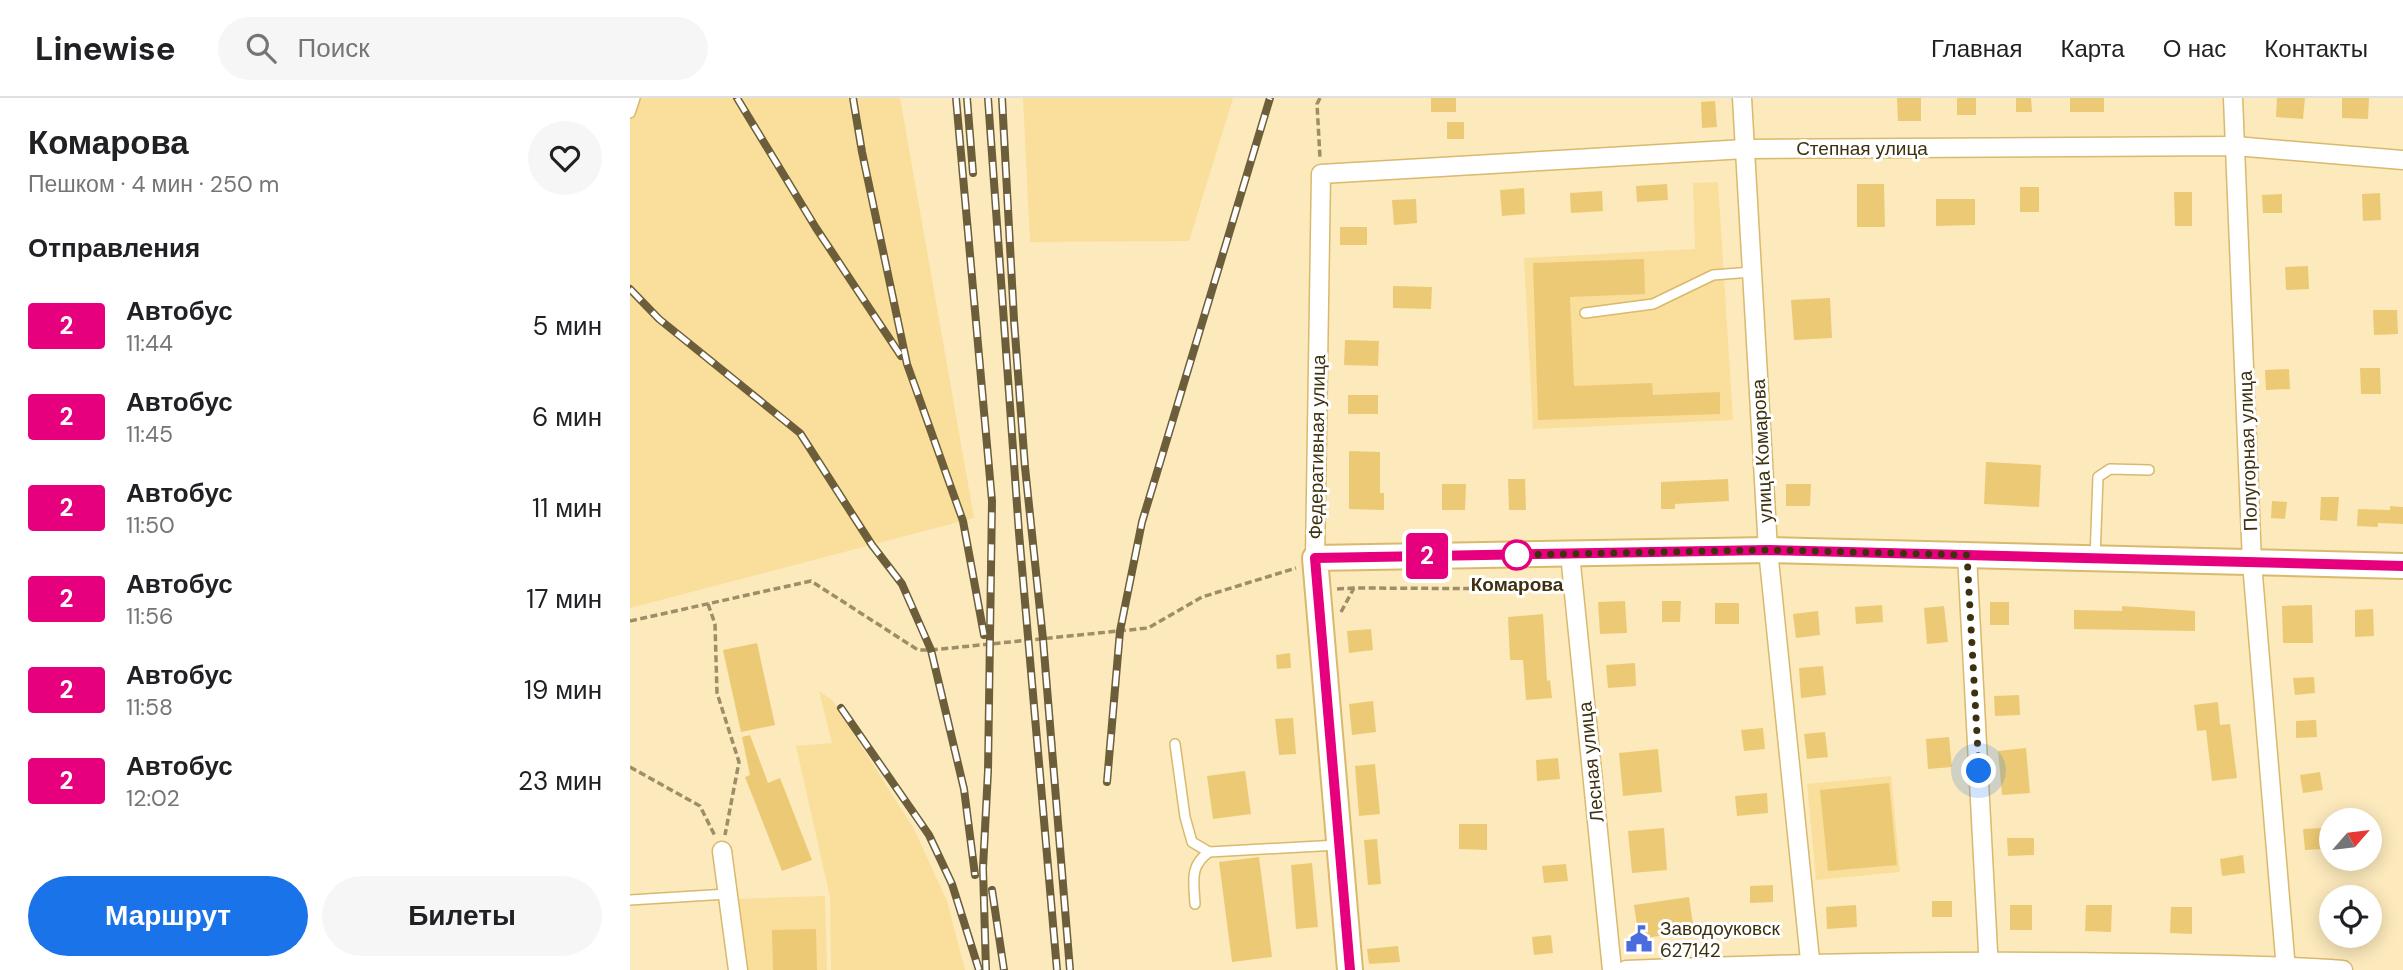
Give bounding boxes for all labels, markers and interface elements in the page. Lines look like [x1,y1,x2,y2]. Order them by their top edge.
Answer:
search box [218,17,708,80]
text: Linewise [35,27,176,70]
icon: search [242,29,280,67]
text: Поиск [298,31,370,65]
text: Главная [1931,33,2022,64]
text: Карта [2060,33,2125,64]
text: О нас [2163,33,2226,64]
text: Контакты [2264,33,2368,64]
text: Комарова [28,121,189,164]
button: heart [528,121,602,195]
street label: Степная улица [1796,136,1928,161]
text: Пешком · 4 мин · 250 m [28,169,279,199]
text: Отправления [28,231,200,265]
text: Автобус [126,294,233,328]
text: 5 мин [532,309,602,343]
text: 2 [60,310,73,341]
text: 11:44 [126,328,173,358]
street label: Федеративная улица [1303,354,1331,540]
street label: Полугорная улица [2233,370,2263,532]
street label: улица Комарова [1746,378,1778,524]
text: Автобус [126,385,233,419]
text: 6 мин [532,400,602,434]
text: 2 [60,401,73,432]
text: 11:45 [126,419,173,449]
text: Автобус [126,476,233,510]
text: 11 мин [532,491,602,525]
text: 2 [60,492,73,523]
text: 11:50 [126,510,175,540]
line badge: 2 [1404,533,1450,579]
text: 2 [1420,540,1434,571]
marker: Комарова [1502,540,1532,570]
text: Автобус [126,567,233,601]
place label: Комарова [1471,572,1564,597]
text: 17 мин [526,582,602,616]
text: 2 [60,583,73,614]
text: 11:56 [126,601,173,631]
text: Автобус [126,658,233,692]
text: 19 мин [524,673,602,707]
text: 2 [60,674,73,705]
text: 11:58 [126,692,173,722]
street label: Лесная улица [1572,700,1610,824]
text: Автобус [126,749,233,783]
your location [1961,753,1996,788]
text: 23 мин [518,764,602,798]
text: 2 [60,765,73,796]
text: 12:02 [126,783,180,813]
north arrow [2319,808,2382,872]
map controls [2319,808,2382,948]
button: Маршрут [28,876,308,956]
button: Билеты [322,876,602,956]
button: locate [2319,885,2382,948]
place label: Заводоуковск 627142 [1660,916,1780,963]
public building icon: Заводоуковск 627142 [1624,924,1654,954]

